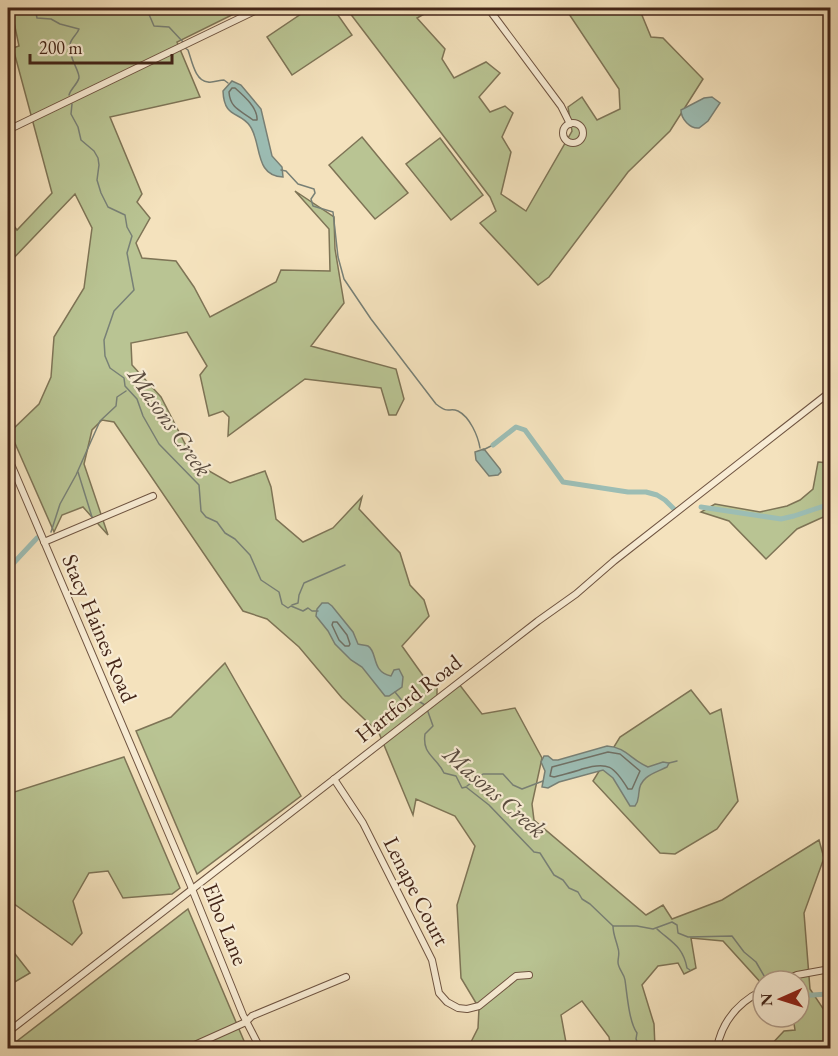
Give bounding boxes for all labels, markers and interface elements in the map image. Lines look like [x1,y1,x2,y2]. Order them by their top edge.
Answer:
scale bar [30,27,172,65]
text: 200 m [39,36,83,59]
water label: Masons Creek [120,359,219,482]
street label: Stacy Haines Road [55,550,144,707]
street label: Hartford Road [349,647,468,749]
water label: Masons Creek [436,737,553,845]
street label: Lenape Court [377,832,456,951]
street label: Elbo Lane [196,879,255,970]
north arrow [751,969,811,1029]
text: N [756,993,777,1007]

